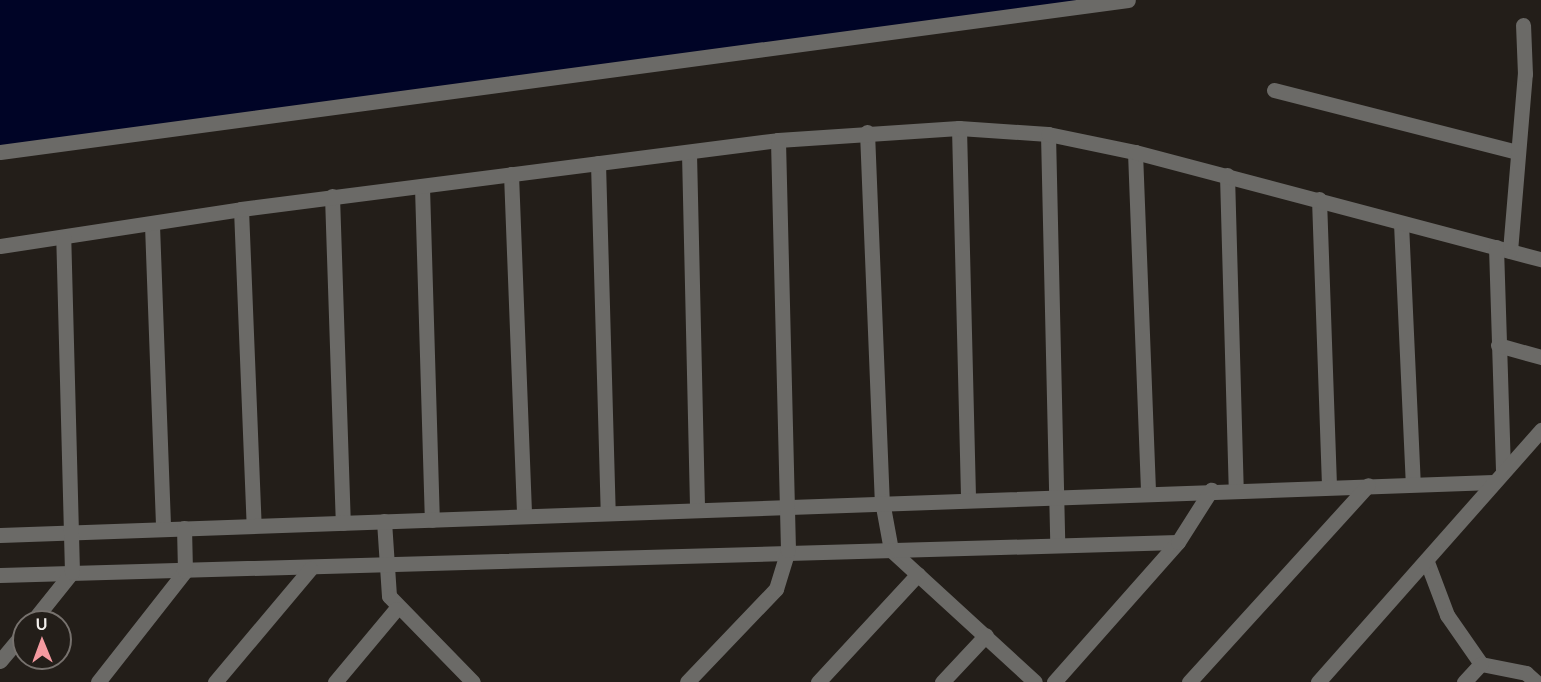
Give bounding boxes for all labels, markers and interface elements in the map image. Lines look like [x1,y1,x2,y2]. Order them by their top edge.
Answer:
north arrow [12,610,72,670]
text: U [36,614,48,633]

